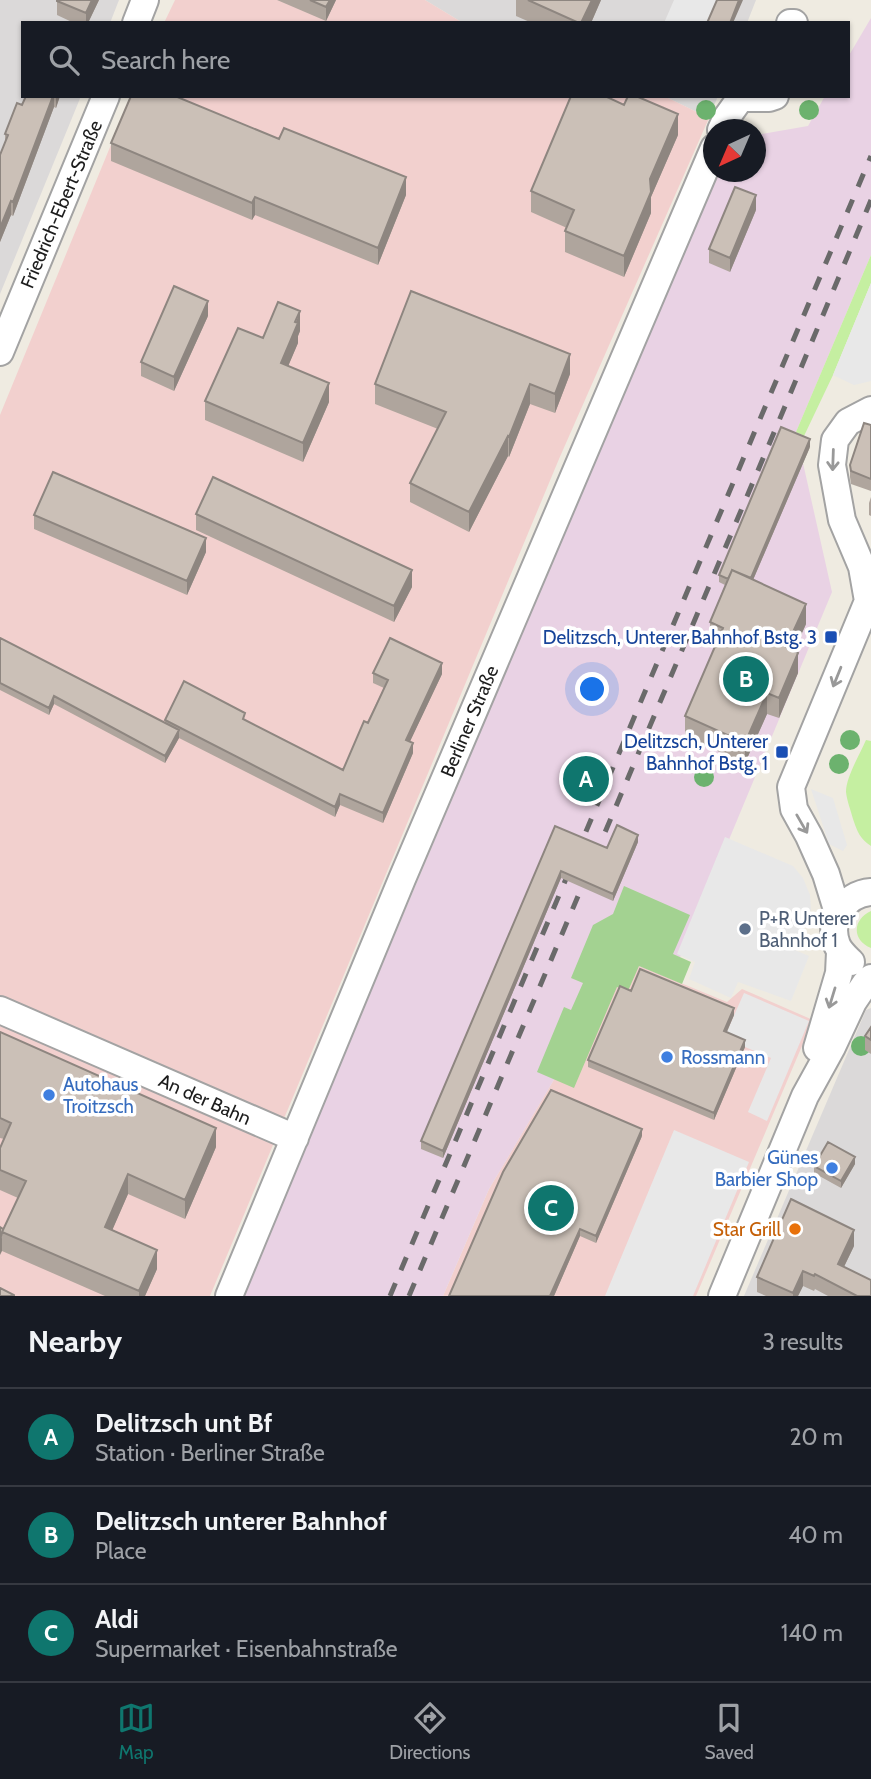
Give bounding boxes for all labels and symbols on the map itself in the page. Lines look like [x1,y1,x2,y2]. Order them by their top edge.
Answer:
street label: Friedrich-Ebert-Straße [16,117,107,292]
north arrow [703,119,766,182]
one-way arrow [827,448,840,471]
place label: Delitzsch, Unterer Bahnhof Bstg. 3 [543,626,817,649]
marker: Delitzsch, Unterer Bahnhof Bstg. 3 [823,629,839,645]
pin: B [723,653,769,705]
street label: Berliner Straße [436,662,503,780]
one-way arrow [829,665,842,687]
your location [575,672,609,706]
place label: Delitzsch, Unterer Bahnhof Bstg. 1 [624,730,768,775]
marker: Delitzsch, Unterer Bahnhof Bstg. 1 [774,744,790,760]
pin: A [563,753,609,805]
one-way arrow [795,814,809,834]
place label: P+R Unterer Bahnhof 1 [759,907,855,952]
marker: P+R Unterer Bahnhof 1 [737,921,753,937]
one-way arrow [825,986,838,1008]
place label: Rossmann [681,1046,765,1069]
marker: Rossmann [659,1049,675,1065]
street label: An der Bahn [155,1069,254,1130]
place label: Autohaus Troitzsch [63,1073,139,1118]
marker: Autohaus Troitzsch [41,1087,57,1103]
place label: Günes Barbier Shop [715,1146,818,1191]
marker: Günes Barbier Shop [824,1160,840,1176]
pin: C [528,1182,574,1234]
place label: Star Grill [713,1218,782,1241]
marker: Star Grill [787,1221,803,1237]

